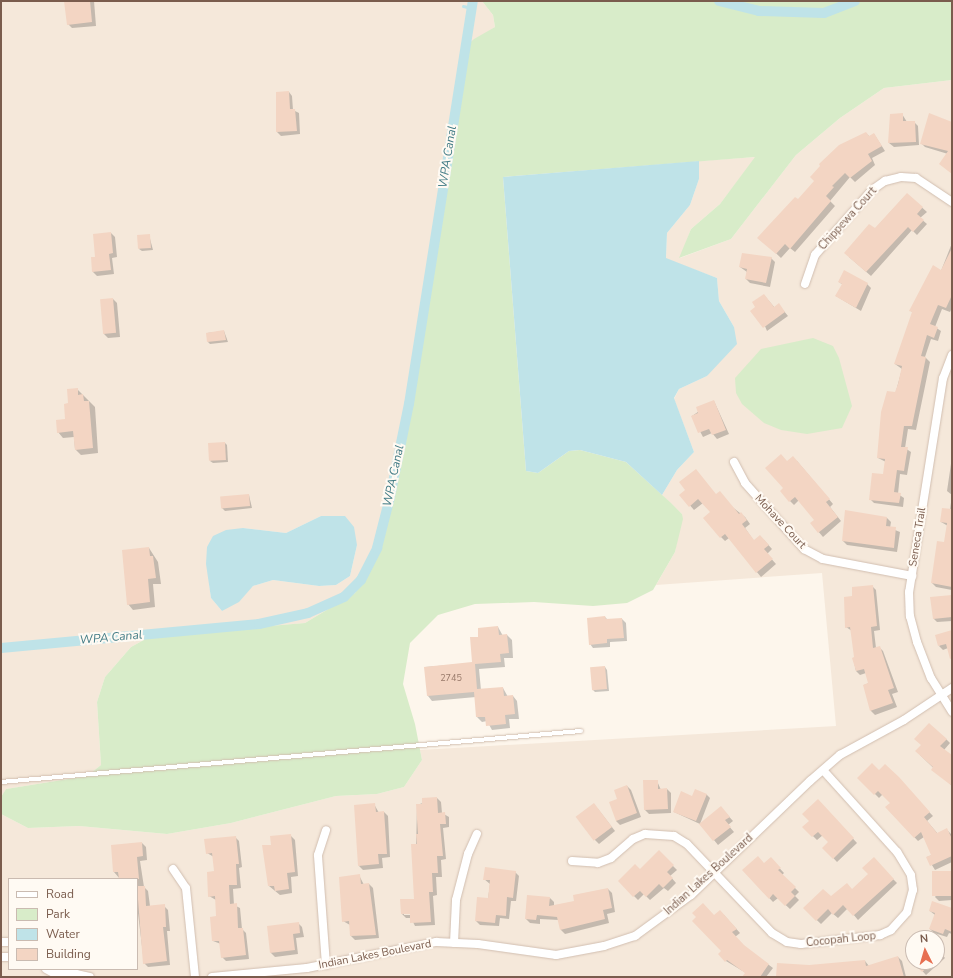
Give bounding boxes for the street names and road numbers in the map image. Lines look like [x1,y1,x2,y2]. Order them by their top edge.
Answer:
street label: Chippewa Court [816,185,880,253]
street label: Mohave Court [752,492,808,552]
street label: Seneca Trail [907,506,929,568]
street label: Indian Lakes Boulevard [662,832,756,918]
street label: Cocopah Loop [805,930,877,950]
street label: Indian Lakes Boulevard [318,938,432,972]

